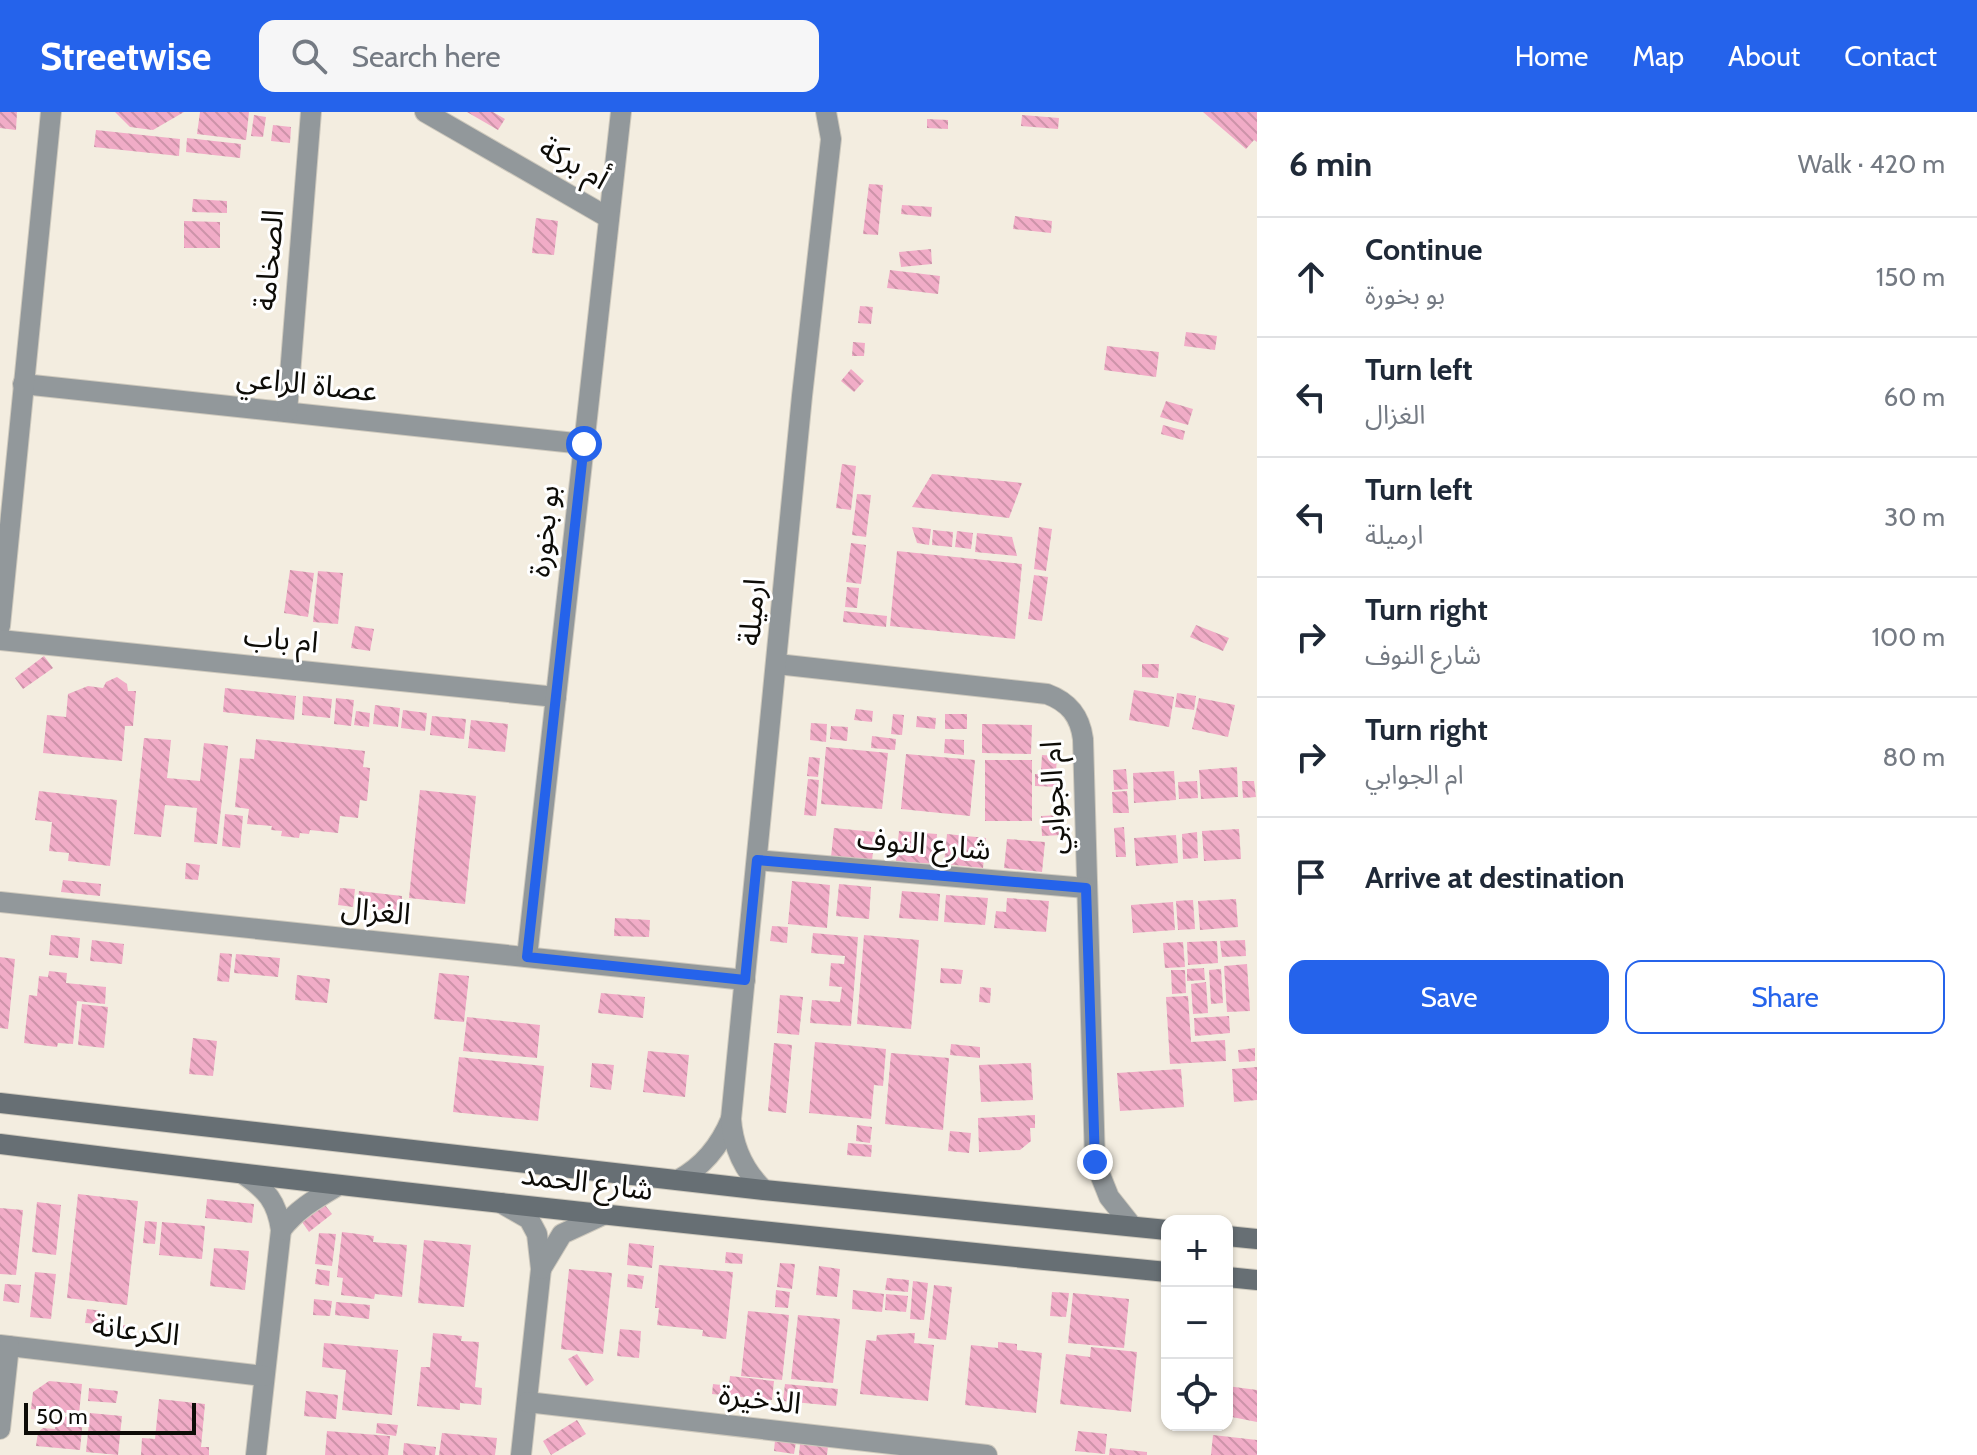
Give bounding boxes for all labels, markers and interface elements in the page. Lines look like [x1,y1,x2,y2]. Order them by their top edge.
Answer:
search box [259,20,819,92]
text: Streetwise [40,33,211,80]
icon: search [287,34,331,78]
text: Search here [351,38,501,75]
text: Home [1515,39,1588,73]
text: Map [1632,39,1684,73]
text: About [1728,39,1800,73]
text: Contact [1844,39,1937,73]
street label: أم بركة [531,128,616,201]
text: 6 min [1289,143,1372,185]
text: Walk · 420 m [1798,148,1945,180]
street label: الصخامة [246,208,291,312]
text: Continue [1365,231,1482,268]
icon: ahead [1289,255,1333,299]
text: 150 m [1876,261,1945,293]
text: بو بخورة [1365,279,1445,311]
text: Turn left [1365,351,1473,388]
street label: عصاة الراعي [234,358,379,414]
icon: left [1289,375,1333,419]
text: 60 m [1883,381,1945,413]
text: الغزال [1365,399,1425,431]
route start [566,426,602,462]
text: Turn left [1365,471,1473,508]
street label: بو بخورة [520,483,567,579]
icon: left [1289,495,1333,539]
text: 30 m [1884,501,1945,533]
text: ارميلة [1365,519,1423,551]
street label: ارميلة [730,577,773,647]
text: Turn right [1365,591,1488,628]
icon: right [1289,615,1333,659]
street label: ام باب [241,616,320,665]
text: 100 m [1872,621,1945,653]
text: شارع النوف [1365,639,1481,671]
text: Turn right [1365,711,1488,748]
icon: right [1289,735,1333,779]
street label: ام الجوابي [1032,740,1078,856]
text: 80 m [1882,741,1945,773]
text: ام الجوابي [1365,759,1464,791]
street label: شارع النوف [855,819,992,872]
icon: arrive [1289,855,1333,899]
text: Arrive at destination [1365,859,1625,896]
street label: الغزال [339,888,413,933]
button: Save [1289,960,1609,1034]
button: Share [1625,960,1945,1034]
route end [1077,1144,1113,1180]
street label: شارع الحمد [519,1155,655,1212]
map controls [1161,1215,1233,1431]
button: + [1161,1215,1233,1287]
button: − [1161,1287,1233,1359]
street label: الكرعانة [90,1306,182,1353]
button: locate [1161,1359,1233,1431]
street label: الذخيرة [717,1375,803,1422]
scale bar [24,1399,196,1435]
text: 50 m [36,1403,88,1430]

